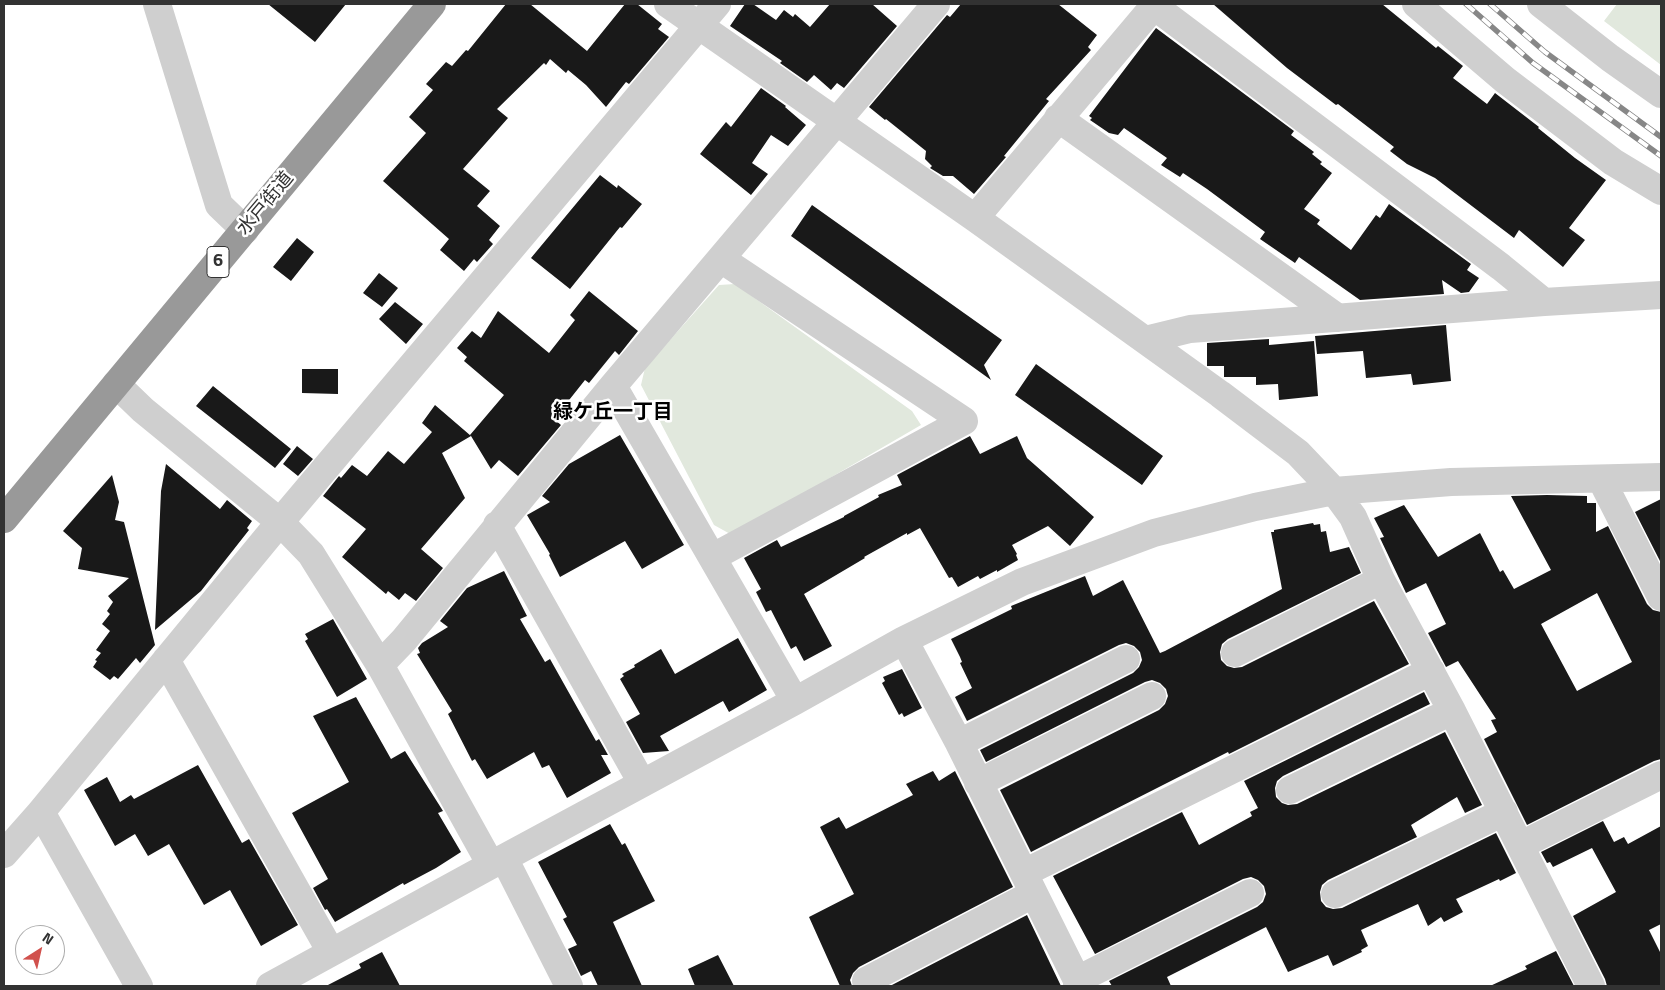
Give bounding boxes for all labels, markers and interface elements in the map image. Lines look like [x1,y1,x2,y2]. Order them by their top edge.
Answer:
street label: 水戸街道 [233,168,299,240]
road number: 6 [207,246,229,278]
district label: 緑ケ丘一丁目 [553,401,673,425]
north arrow [15,925,65,975]
text: N [38,927,58,950]

